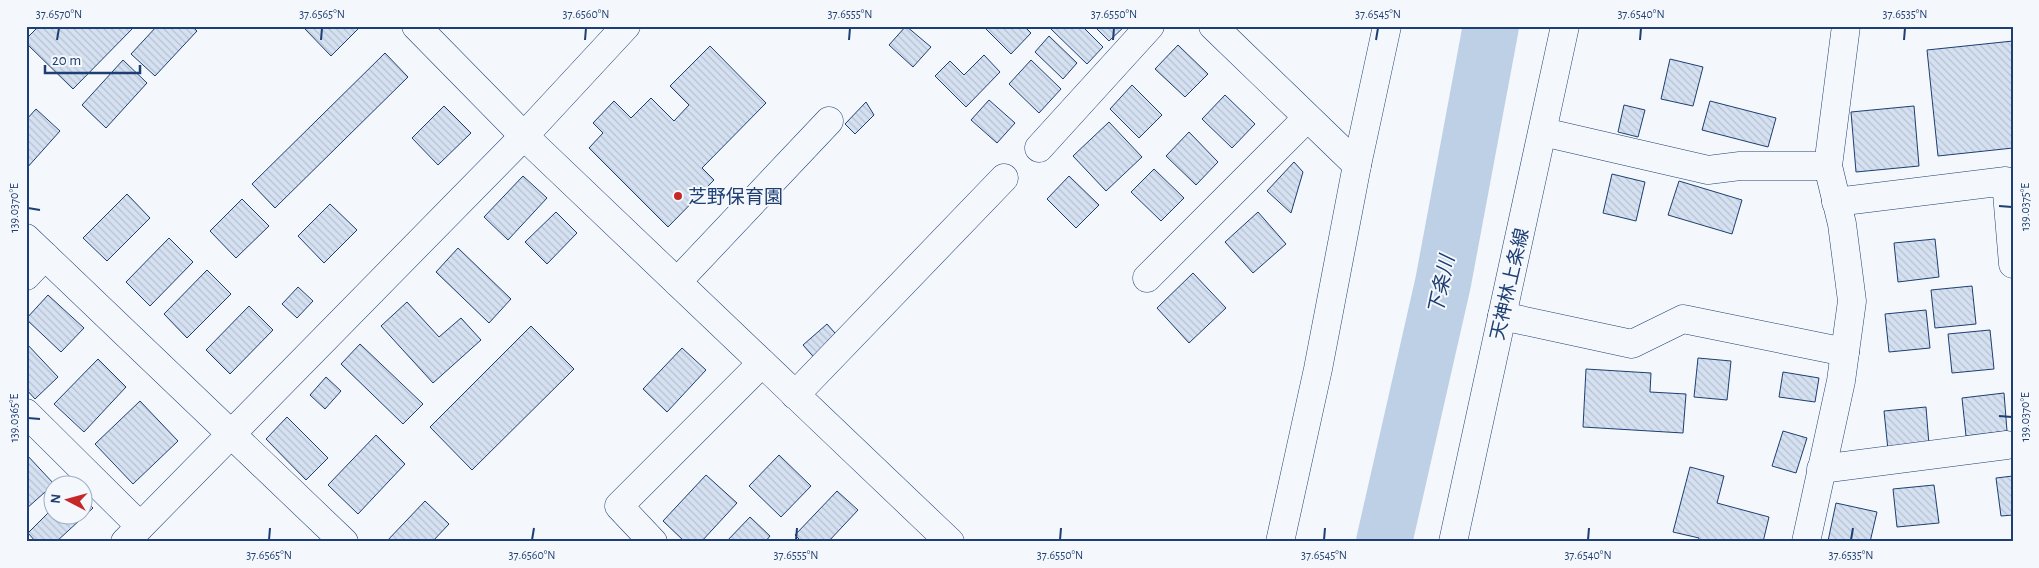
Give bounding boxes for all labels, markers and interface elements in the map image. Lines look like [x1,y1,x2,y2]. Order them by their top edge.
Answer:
text: 37.6570°N [36,8,82,20]
text: 37.6565°N [299,8,345,20]
text: 37.6560°N [562,8,610,20]
text: 37.6555°N [827,8,873,20]
text: 37.6550°N [1091,8,1137,20]
text: 37.6545°N [1355,8,1401,20]
text: 37.6540°N [1617,8,1665,20]
text: 37.6535°N [1882,8,1928,20]
scale bar [45,42,140,74]
text: 20 m [52,53,81,68]
text: 139.0370°E [8,183,20,233]
text: 139.0375°E [2019,183,2031,231]
place label: 芝野保育園 [688,187,783,207]
marker: 芝野保育園 [672,190,684,202]
street label: 天神林上条線 [1486,226,1533,342]
water label: 下条川 [1425,252,1458,317]
text: 139.0370°E [2019,392,2031,442]
text: 139.0365°E [8,393,20,442]
north arrow [42,476,92,526]
text: N [49,493,64,504]
text: 37.6565°N [246,549,292,561]
text: 37.6560°N [508,549,556,561]
text: 37.6555°N [773,549,819,561]
text: 37.6550°N [1037,549,1083,561]
text: 37.6545°N [1301,549,1347,561]
text: 37.6540°N [1564,549,1612,561]
text: 37.6535°N [1828,549,1874,561]

